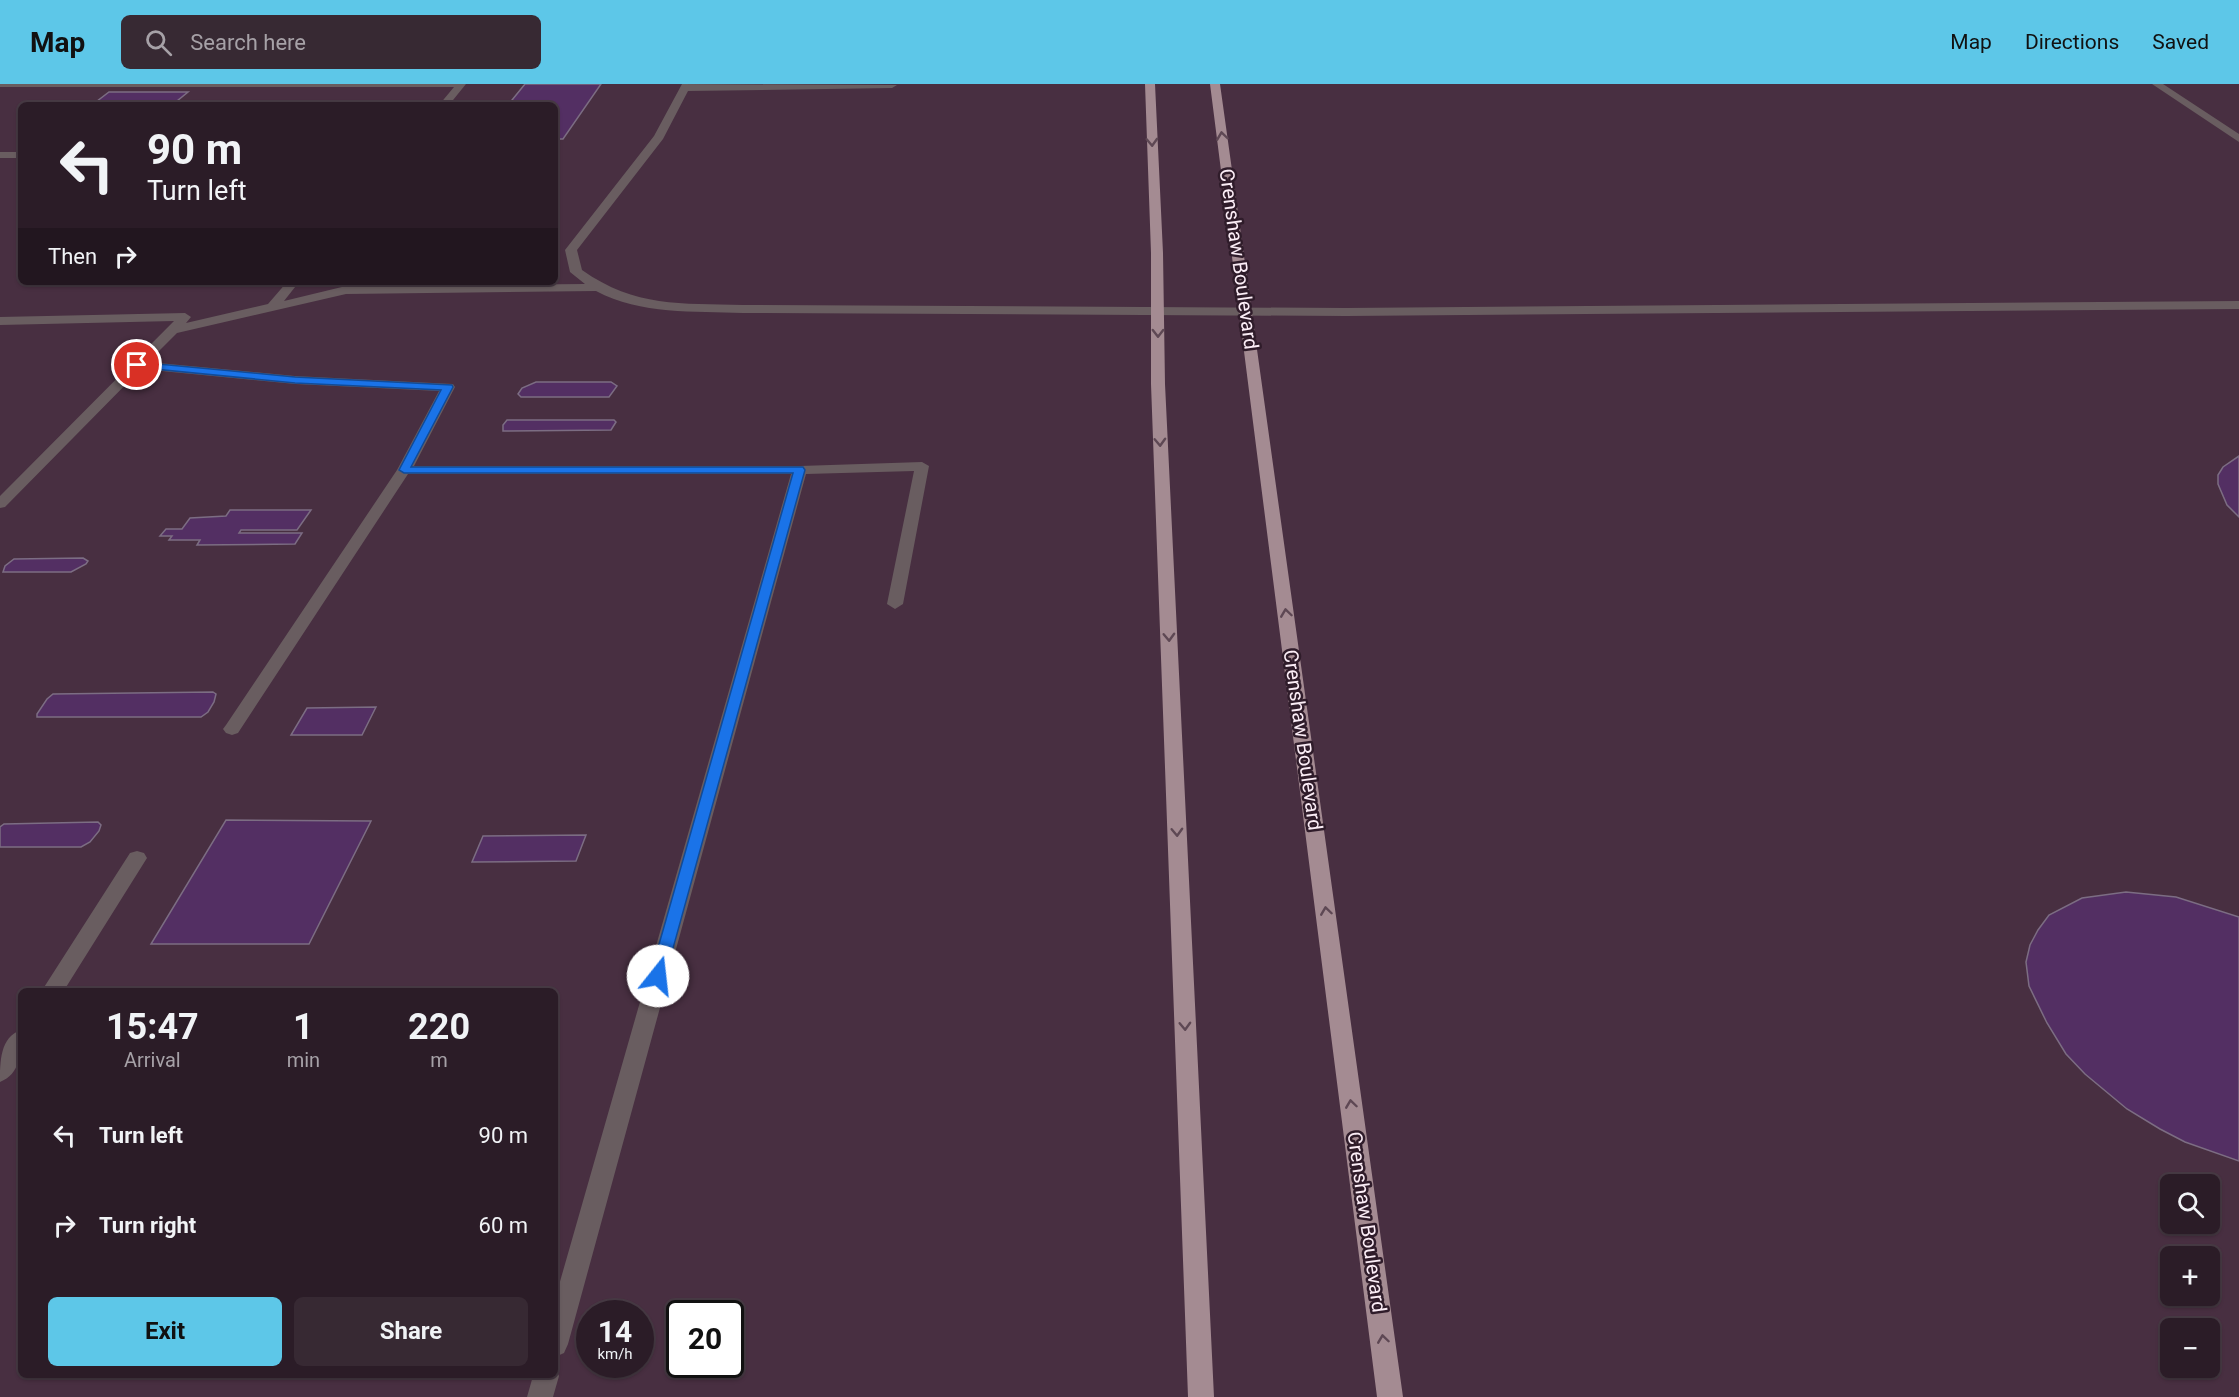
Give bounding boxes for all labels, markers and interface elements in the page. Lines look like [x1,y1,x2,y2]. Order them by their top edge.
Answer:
search box [121,15,541,69]
text: Map [30,26,85,59]
icon: search [142,26,175,59]
text: Search here [190,30,306,55]
text: Map [1950,30,1992,54]
text: Directions [2025,30,2119,54]
text: Saved [2152,30,2209,54]
text: 90 m [147,125,242,174]
icon: left [48,126,126,204]
one-way arrow [1216,131,1229,141]
one-way arrow [1146,138,1159,147]
street label: Crenshaw Boulevard [1214,167,1264,351]
text: Turn left [147,175,247,207]
icon: right [109,240,142,273]
text: Then [48,244,97,269]
one-way arrow [1151,328,1164,337]
pin [111,339,162,390]
icon: arrive [120,348,153,381]
one-way arrow [1154,437,1167,446]
one-way arrow [1280,609,1293,618]
one-way arrow [1162,632,1175,641]
street label: Crenshaw Boulevard [1278,648,1328,832]
one-way arrow [1170,827,1183,836]
one-way arrow [1320,906,1332,915]
position arrow [626,944,690,1008]
text: 15:47 [106,1006,199,1048]
text: 1 [293,1006,314,1048]
text: 220 [408,1006,470,1048]
one-way arrow [1179,1022,1192,1031]
text: Arrival [124,1048,181,1072]
text: min [287,1048,320,1072]
text: m [430,1048,448,1072]
one-way arrow [1346,1099,1358,1109]
icon: left [48,1119,81,1152]
text: Turn left [99,1123,183,1148]
text: 90 m [479,1123,528,1148]
street label: Crenshaw Boulevard [1342,1130,1392,1314]
map controls [2160,1174,2220,1378]
button: search [2160,1174,2220,1234]
icon: right [48,1209,81,1242]
text: Turn right [99,1213,196,1238]
text: 60 m [479,1213,528,1238]
button: + [2160,1246,2220,1306]
button: Exit [48,1297,282,1366]
button: Share [294,1297,528,1366]
speed limit sign: 20 [666,1300,744,1378]
text: 14 [598,1314,632,1349]
button: − [2160,1318,2220,1378]
one-way arrow [1377,1334,1389,1344]
text: km/h [597,1345,633,1363]

